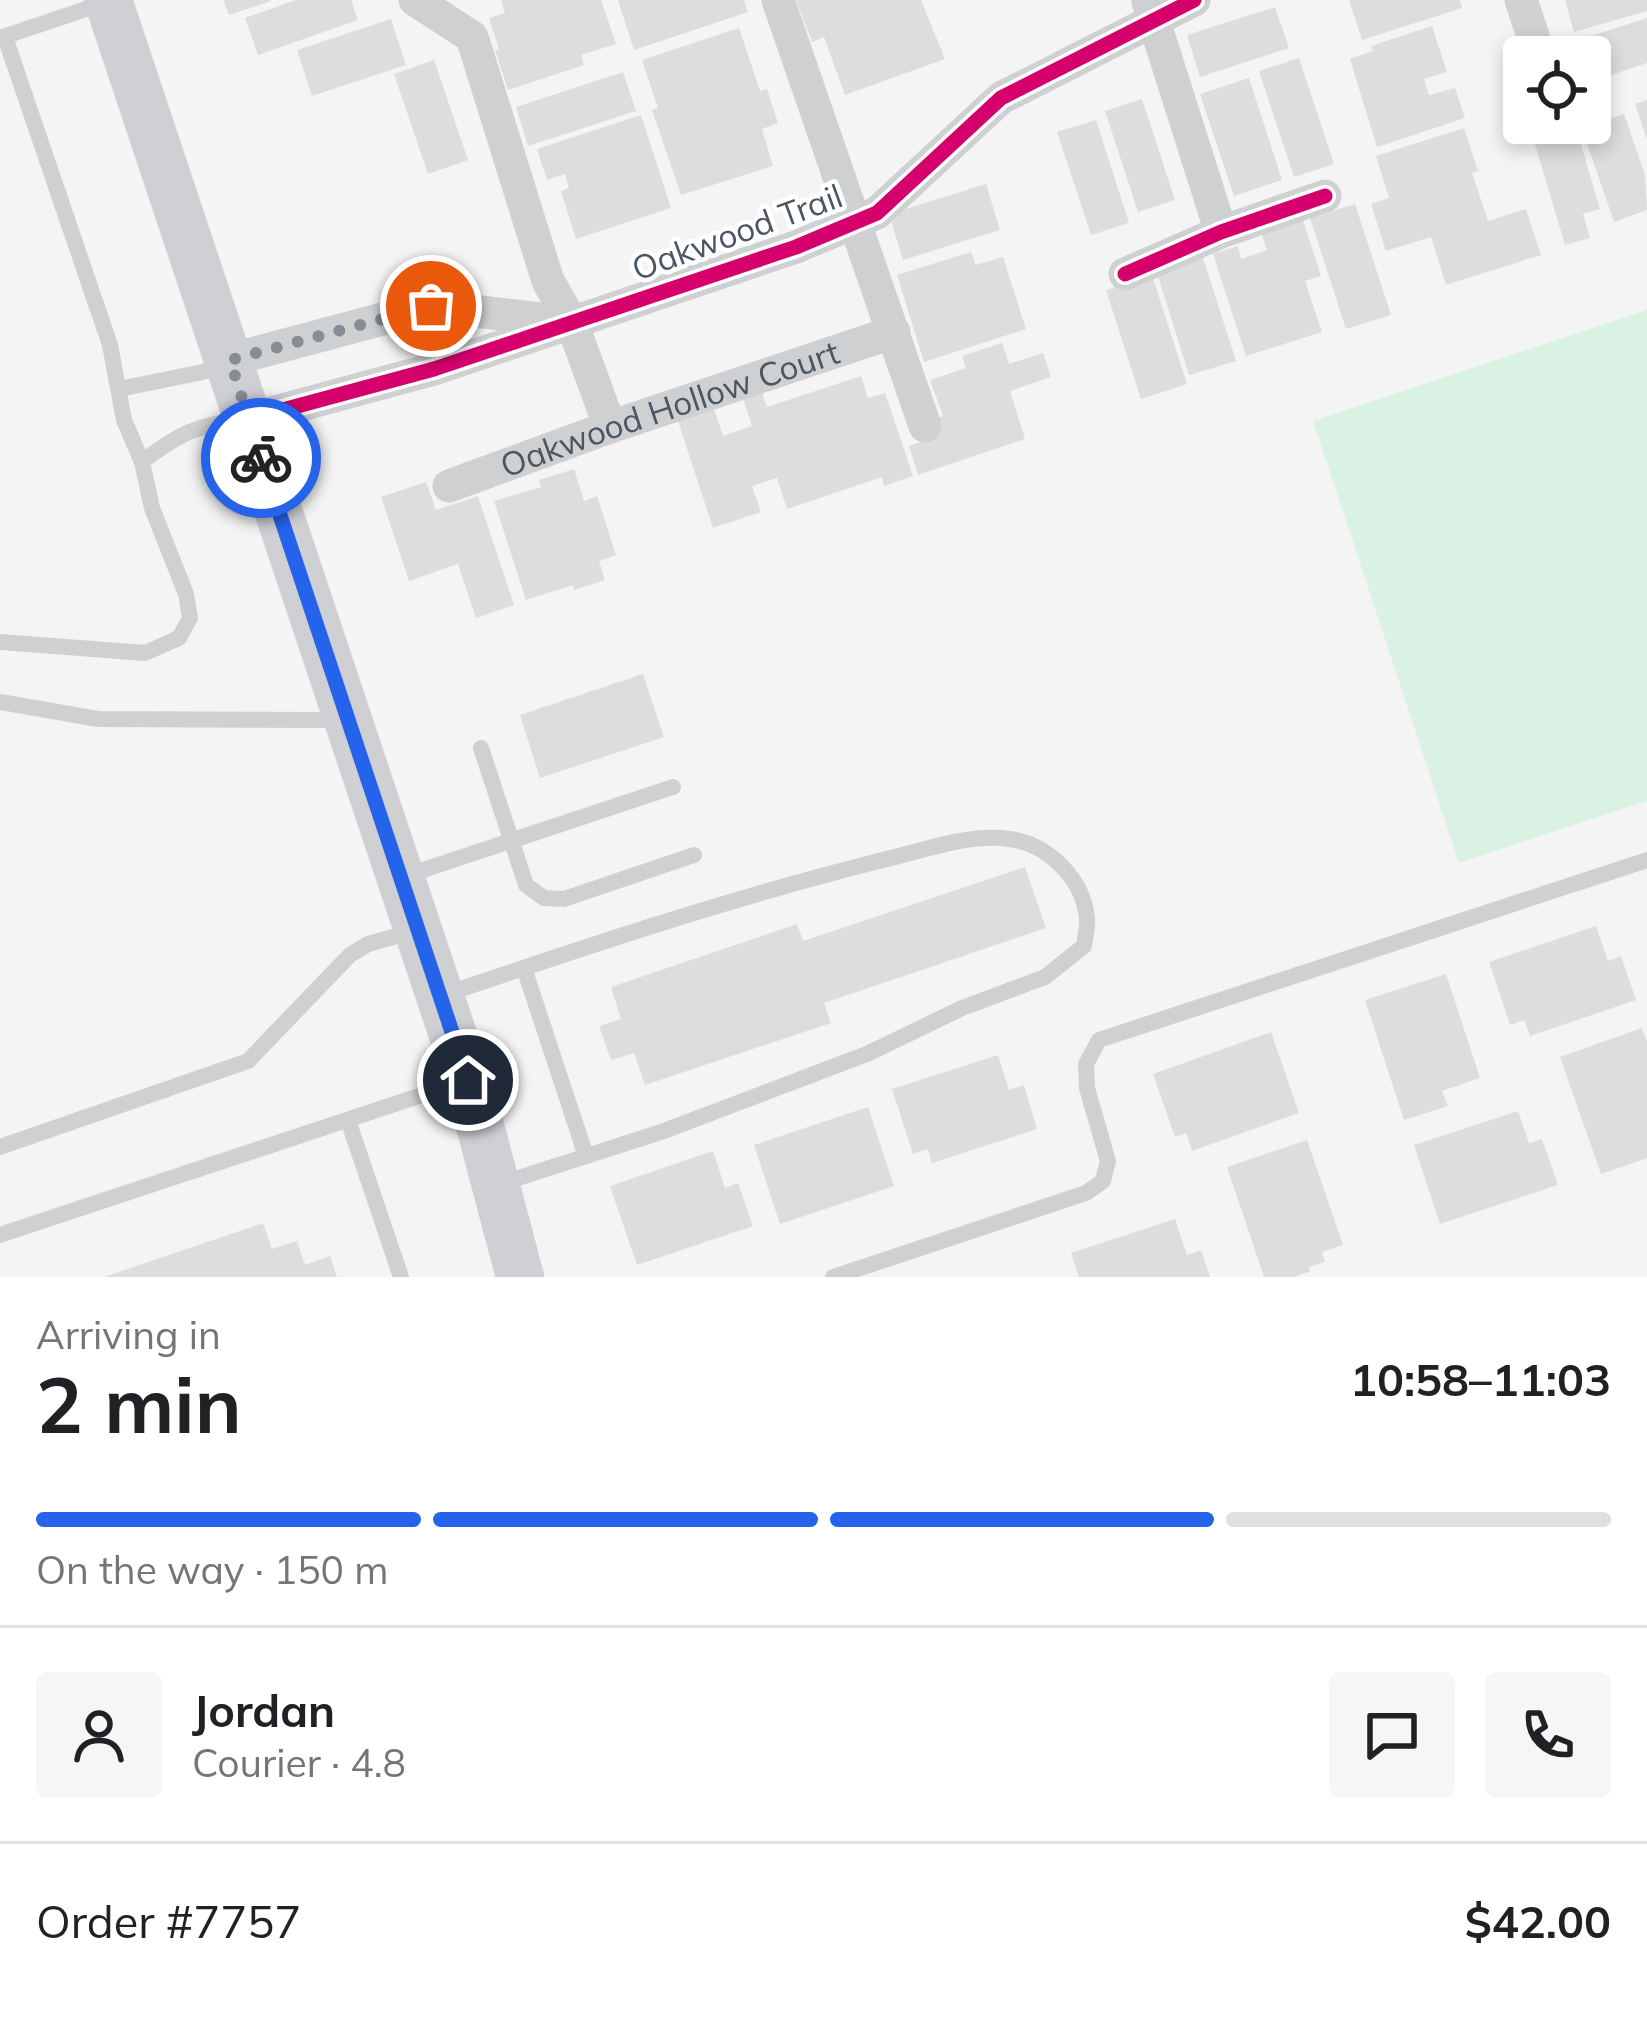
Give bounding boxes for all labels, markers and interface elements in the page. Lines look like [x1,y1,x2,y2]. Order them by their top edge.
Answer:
map controls [1503,36,1611,144]
button: locate [1503,36,1611,144]
street label: Oakwood Trail [626,174,848,289]
pin [380,255,482,357]
icon: bag [398,273,464,339]
street label: Oakwood Hollow Court [494,331,844,485]
courier [201,398,321,518]
icon: bike [228,425,294,491]
pin [417,1029,519,1131]
icon: home [435,1047,501,1113]
text: Arriving in [36,1310,221,1359]
text: 10:58–11:03 [1350,1351,1611,1407]
text: 2 min [36,1355,242,1453]
text: On the way · 150 m [36,1545,388,1594]
button: person [36,1672,162,1798]
button: chat [1329,1672,1455,1798]
button: phone [1485,1672,1611,1798]
text: Jordan [192,1682,335,1738]
text: Courier · 4.8 [192,1738,406,1787]
text: Order #7757 [36,1893,301,1949]
text: $42.00 [1465,1893,1611,1949]

